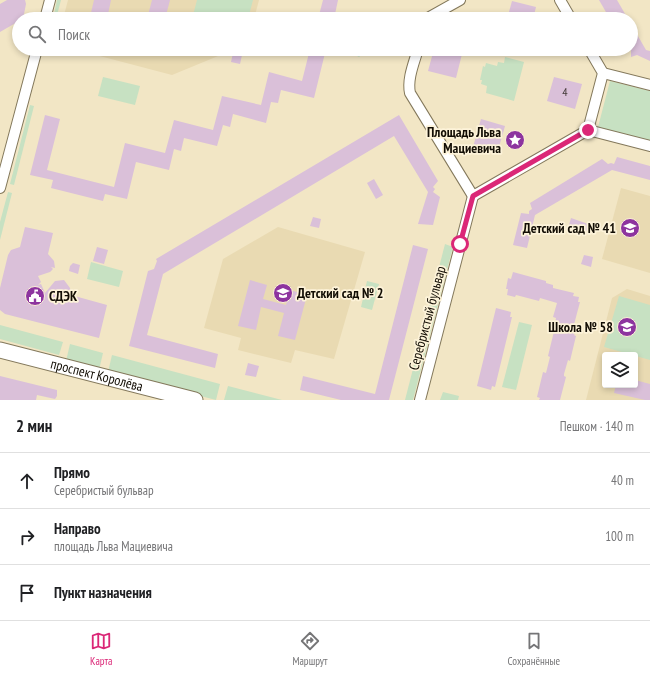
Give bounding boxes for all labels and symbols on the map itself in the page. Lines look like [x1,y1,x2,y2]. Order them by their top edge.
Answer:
house number: 4 [562,84,568,99]
route end [579,121,597,139]
place label: Площадь Льва Мациевича [427,123,501,157]
place icon: Площадь Льва Мациевича [504,129,526,151]
school or university icon: Детский сад № 41 [619,217,641,239]
place label: Детский сад № 41 [523,219,616,237]
route start [451,235,469,253]
street label: Серебристый бульвар [404,264,450,372]
school or university icon: Детский сад № 2 [272,282,294,304]
place label: Детский сад № 2 [297,284,384,302]
public building icon: СДЭК [24,285,46,307]
place label: СДЭК [49,287,78,305]
school or university icon: Школа № 58 [616,316,638,338]
place label: Школа № 58 [548,318,613,336]
street label: проспект Королёва [49,354,145,395]

